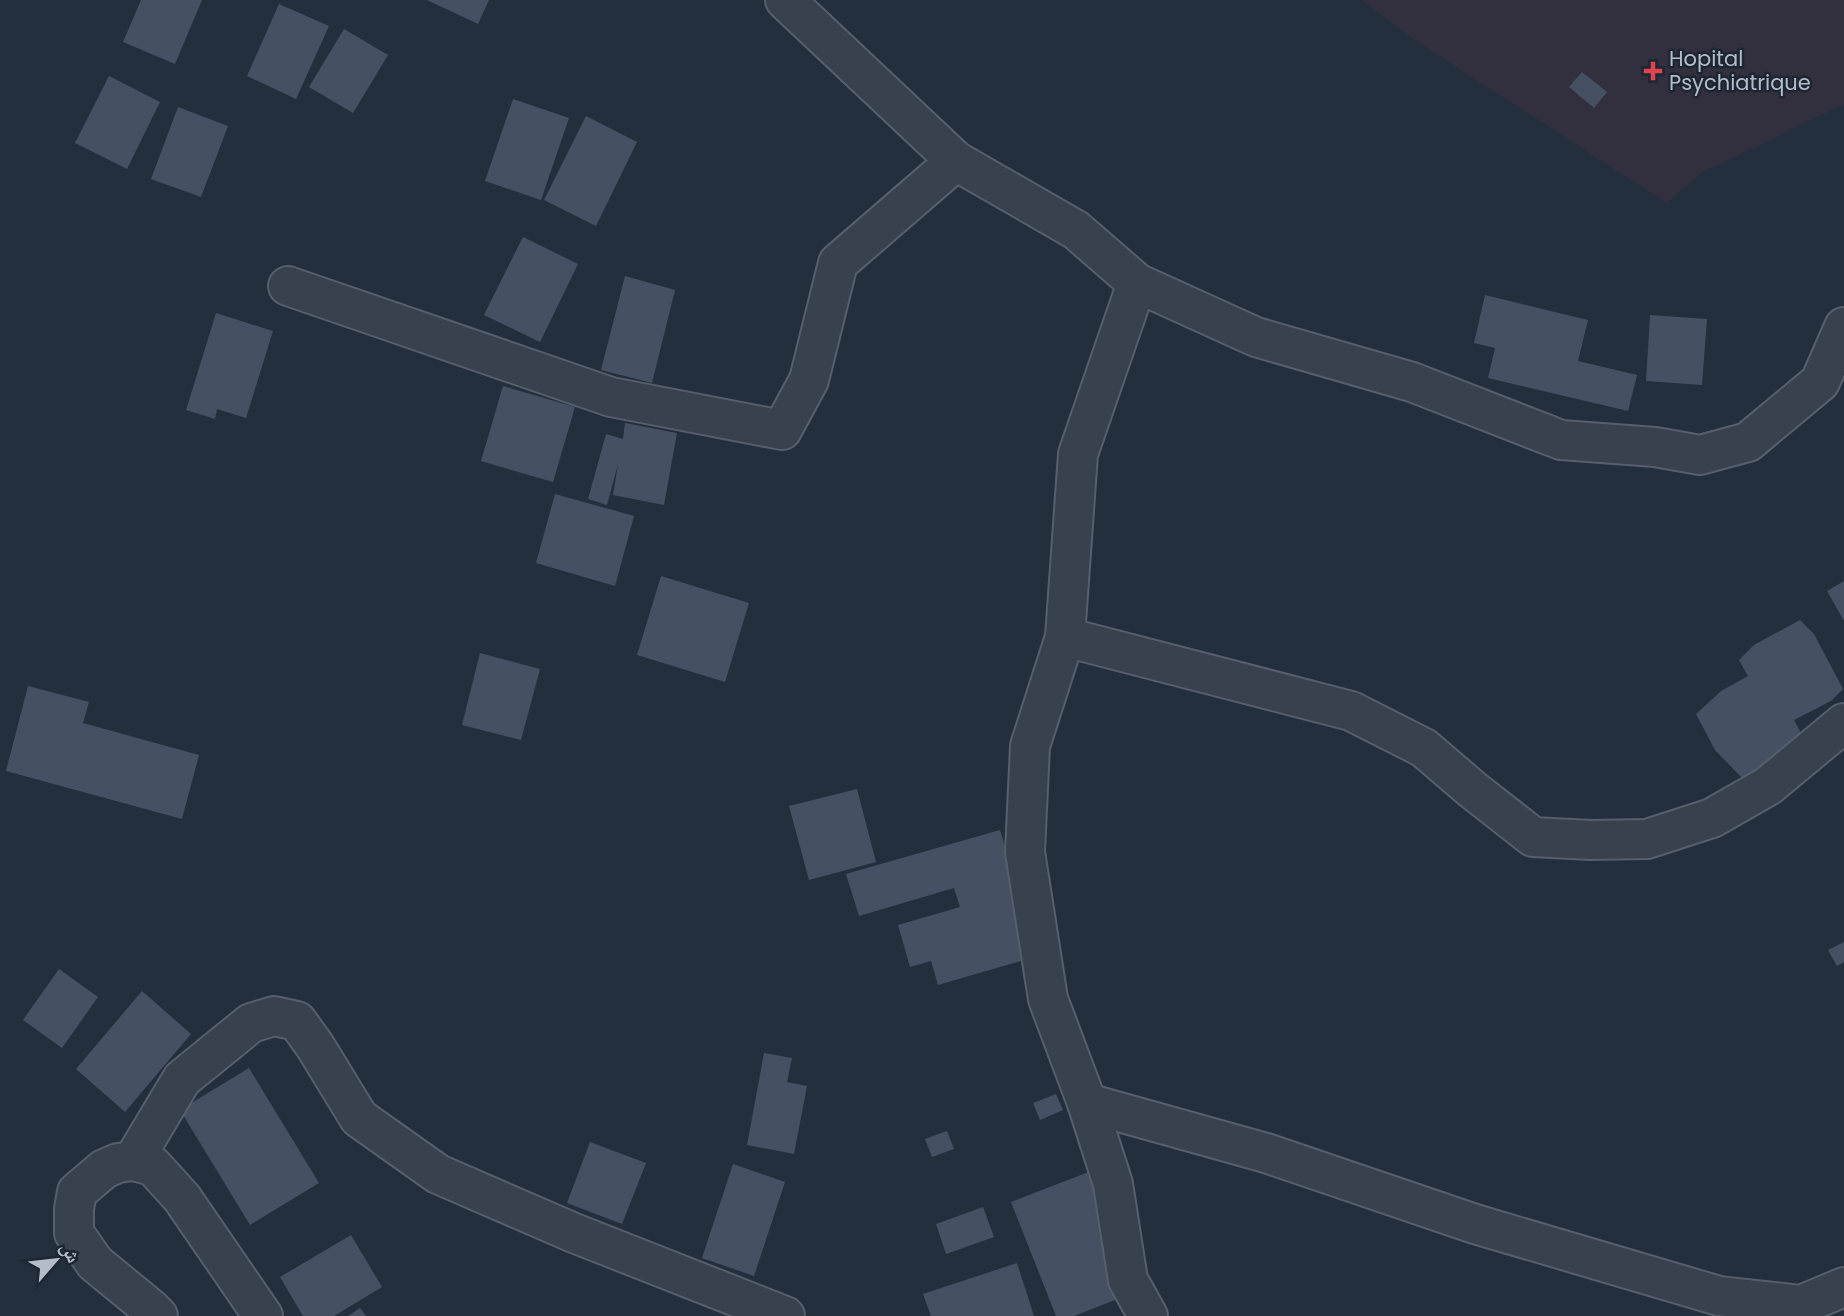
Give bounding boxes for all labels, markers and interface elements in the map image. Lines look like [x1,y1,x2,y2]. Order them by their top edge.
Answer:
place label: Hopital Psychiatrique [1669,44,1811,97]
marker: Hopital Psychiatrique [1643,61,1663,81]
north arrow [21,1225,91,1295]
text: ش [54,1237,87,1267]

